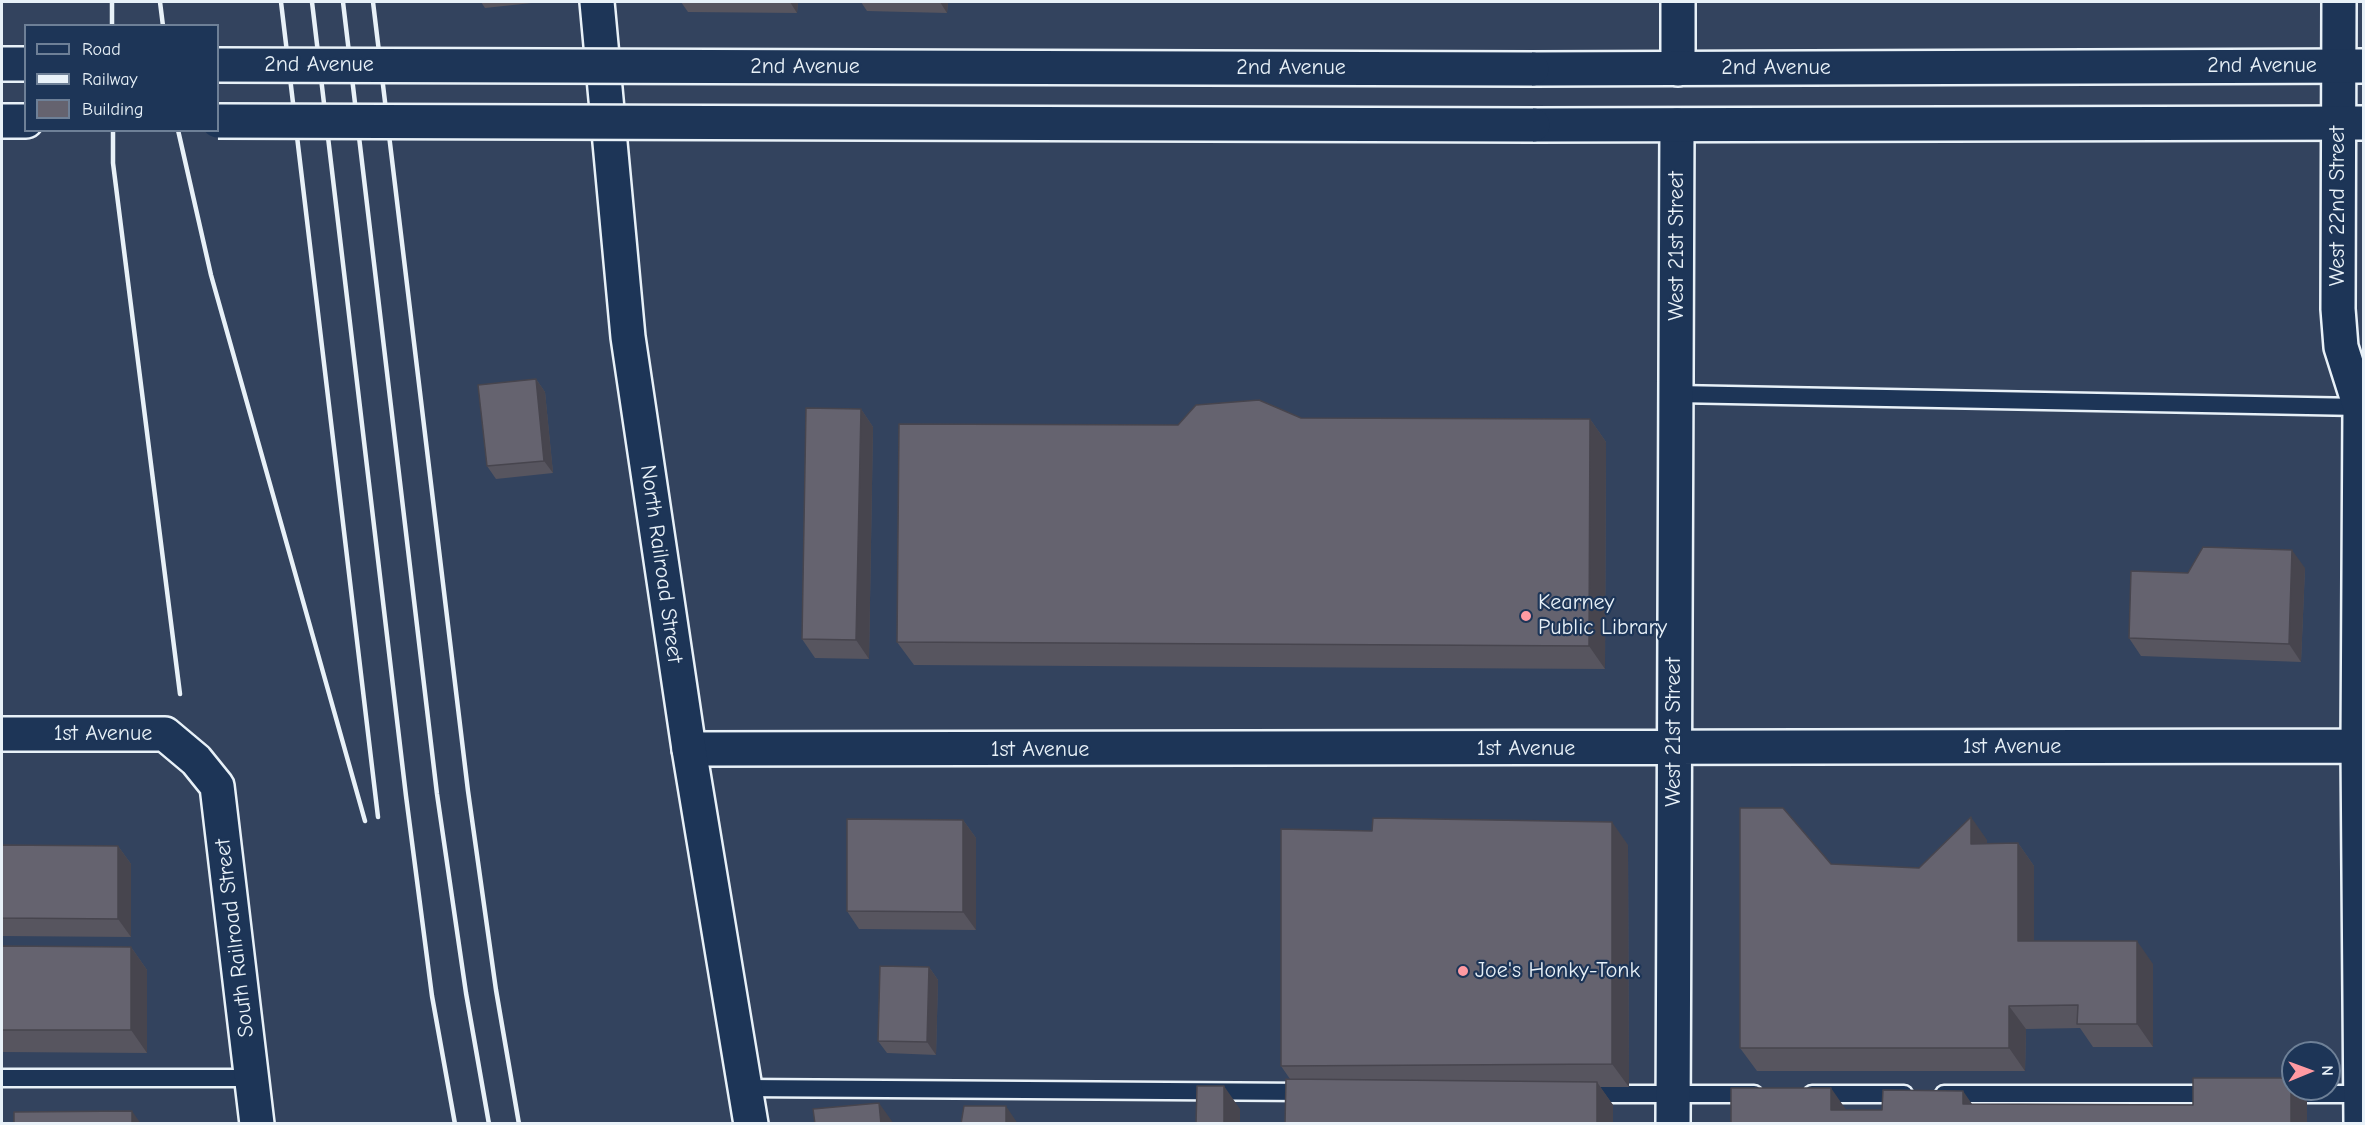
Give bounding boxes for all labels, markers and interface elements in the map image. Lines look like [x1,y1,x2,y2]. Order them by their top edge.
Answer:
legend [24,24,219,132]
text: Road [82,39,121,60]
street label: 2nd Avenue [264,52,374,78]
street label: 2nd Avenue [2207,53,2317,79]
street label: 2nd Avenue [750,54,860,80]
street label: 2nd Avenue [1236,55,1346,81]
street label: 2nd Avenue [1721,55,1831,81]
text: Railway [82,69,138,90]
text: Building [82,99,144,120]
street label: West 22nd Street [2325,126,2351,286]
street label: West 21st Street [1664,171,1690,321]
street label: North Railroad Street [634,463,688,665]
place label: Kearney Public Library [1538,590,1667,642]
marker: Kearney Public Library [1519,609,1533,623]
street label: West 21st Street [1661,657,1687,807]
street label: 1st Avenue [54,721,152,747]
street label: 1st Avenue [1963,734,2061,760]
street label: 1st Avenue [1477,736,1575,762]
street label: 1st Avenue [991,737,1089,763]
street label: South Railroad Street [210,837,260,1039]
place label: Joe's Honky-Tonk [1475,958,1640,984]
marker: Joe's Honky-Tonk [1456,964,1470,978]
north arrow [2281,1041,2341,1101]
text: N [2318,1065,2336,1076]

